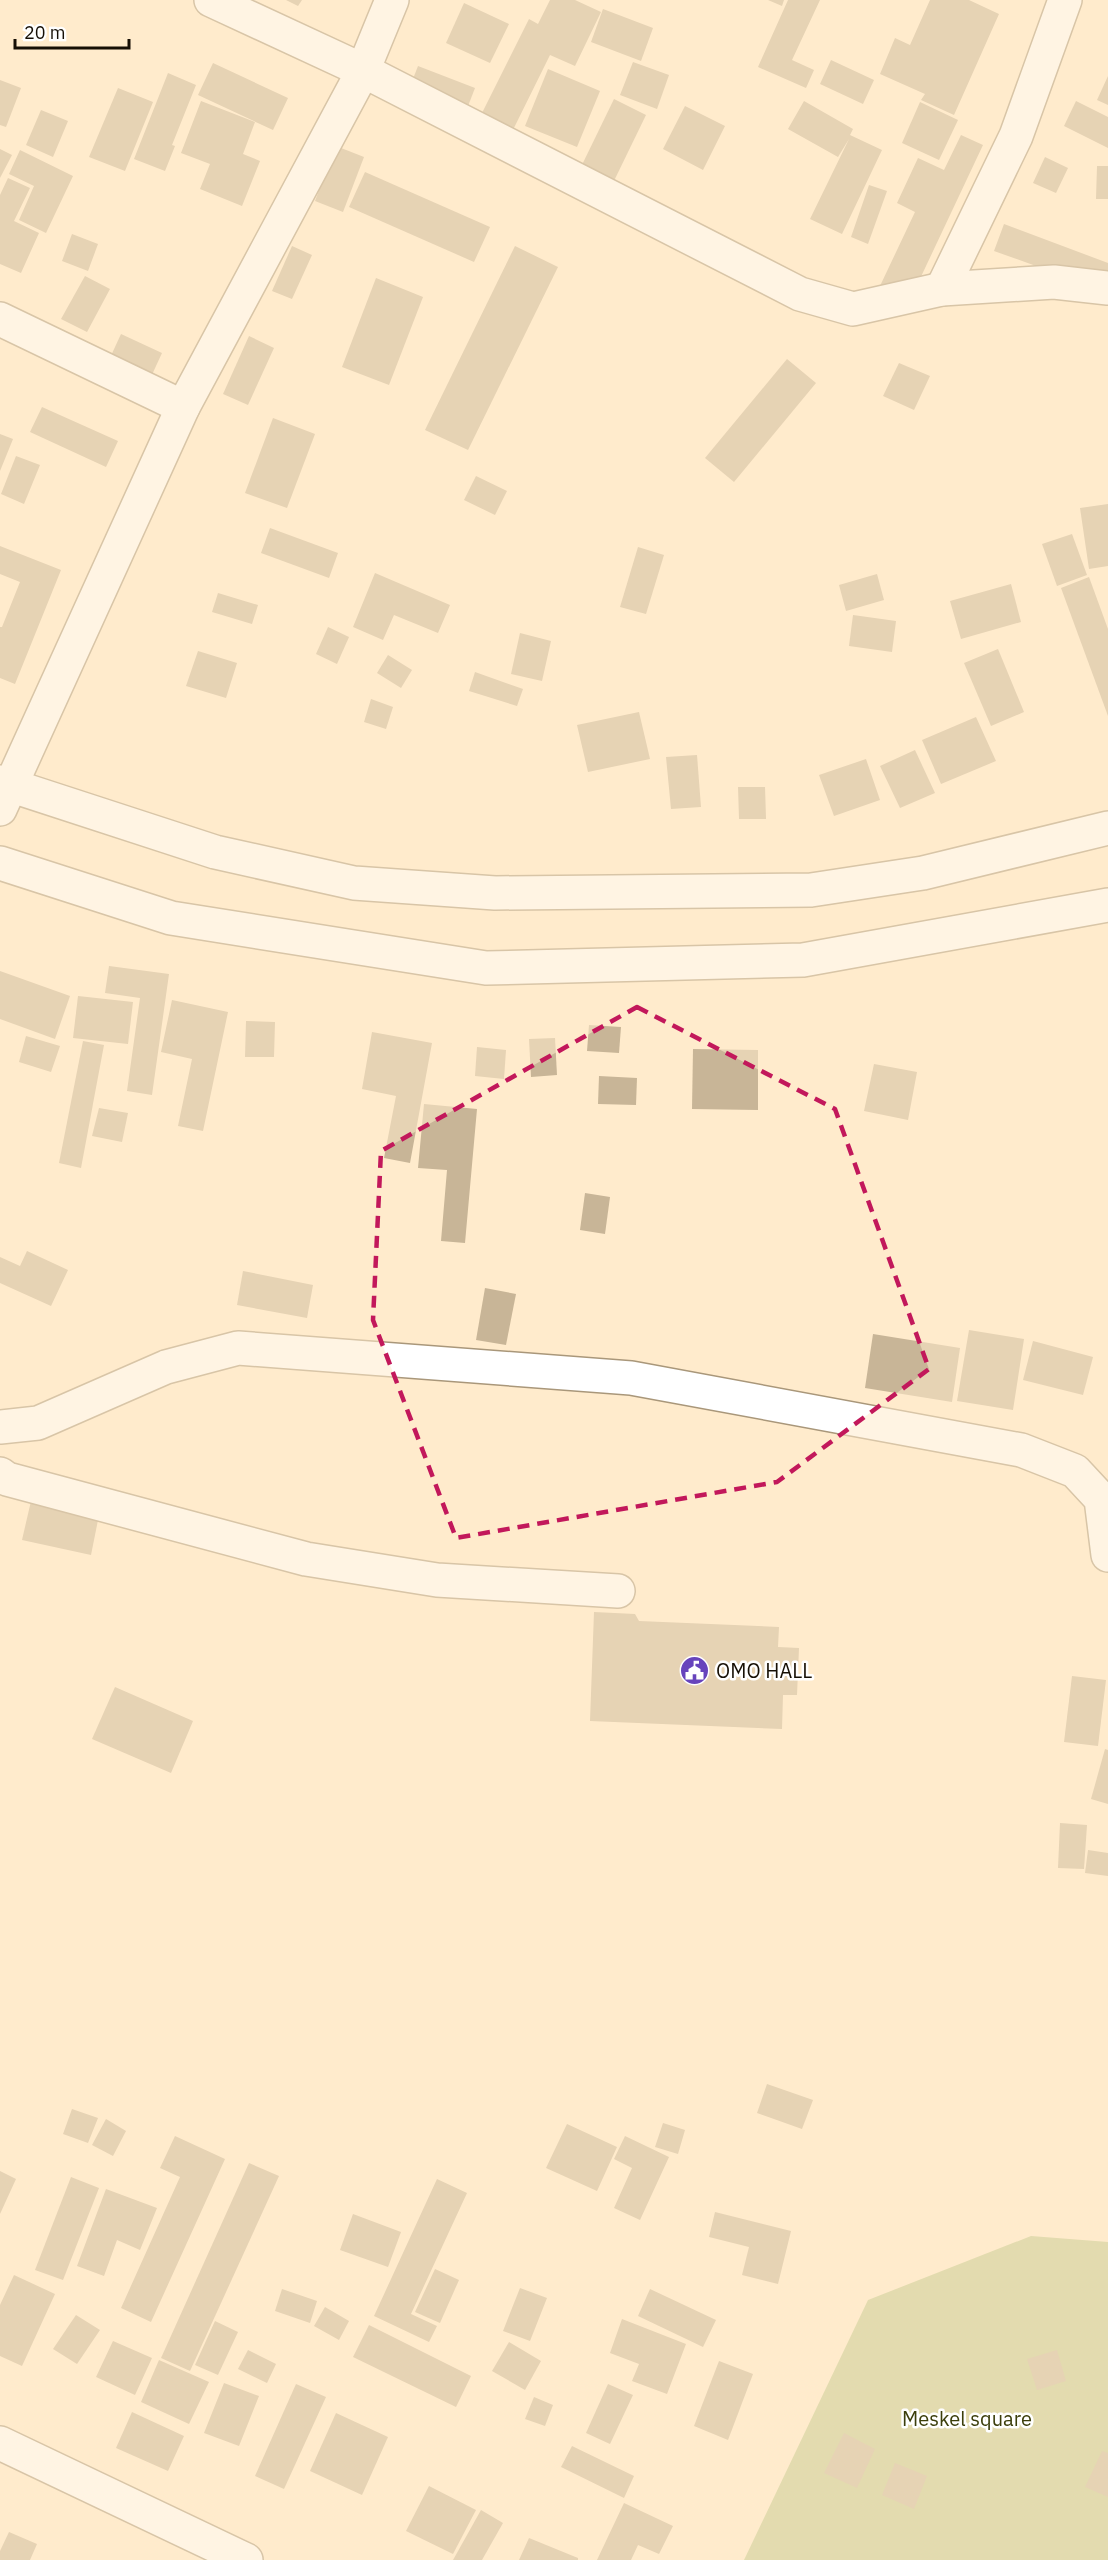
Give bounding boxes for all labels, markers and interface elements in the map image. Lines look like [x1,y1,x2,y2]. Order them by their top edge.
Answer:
scale bar [15,12,129,50]
text: 20 m [24,21,66,44]
public building icon: OMO HALL [679,1655,711,1687]
place label: OMO HALL [716,1657,812,1684]
park label: Meskel square [902,2405,1032,2432]

